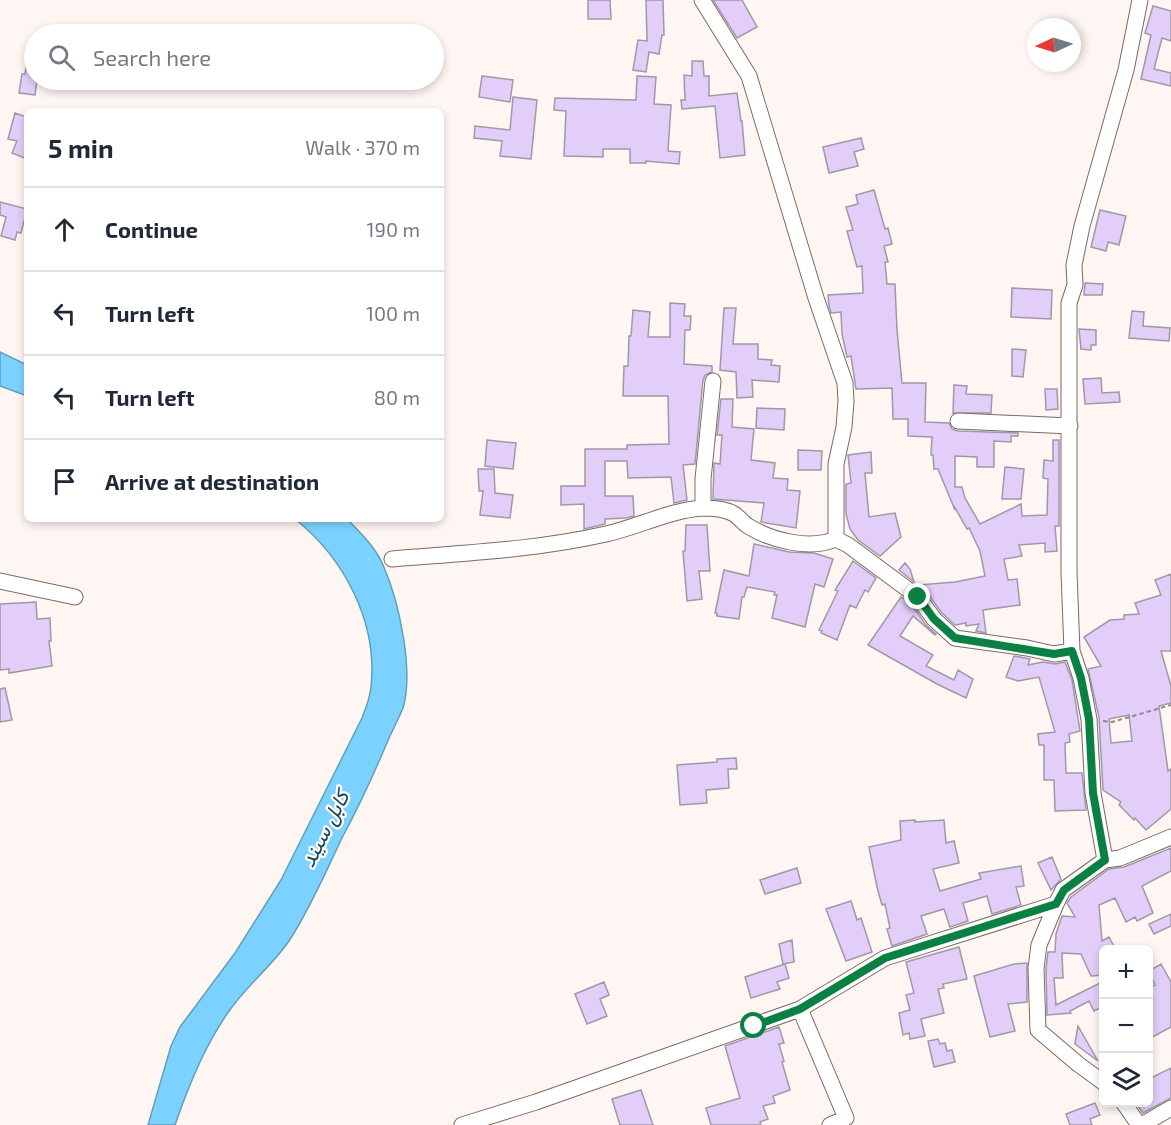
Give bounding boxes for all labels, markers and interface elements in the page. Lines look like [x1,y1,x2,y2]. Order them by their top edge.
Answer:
north arrow [1027,18,1081,72]
search box [24,24,444,90]
icon: search [45,41,78,74]
text: Search here [93,44,211,70]
text: 5 min [48,132,114,163]
text: Walk · 370 m [305,135,420,159]
icon: ahead [48,213,81,246]
text: Continue [105,216,198,242]
text: 190 m [367,217,420,241]
icon: left [48,297,81,330]
text: Turn left [105,300,194,326]
text: 100 m [366,301,420,325]
icon: left [48,381,81,414]
text: Turn left [105,384,194,410]
text: 80 m [374,385,420,409]
icon: arrive [48,465,81,498]
text: Arrive at destination [105,468,319,494]
route end [904,583,930,609]
water label: کابل سيند [294,783,357,872]
map controls [1099,945,1153,1107]
button: + [1099,945,1153,999]
button: − [1099,999,1153,1053]
route start [740,1012,766,1038]
button: layers [1099,1053,1153,1107]

